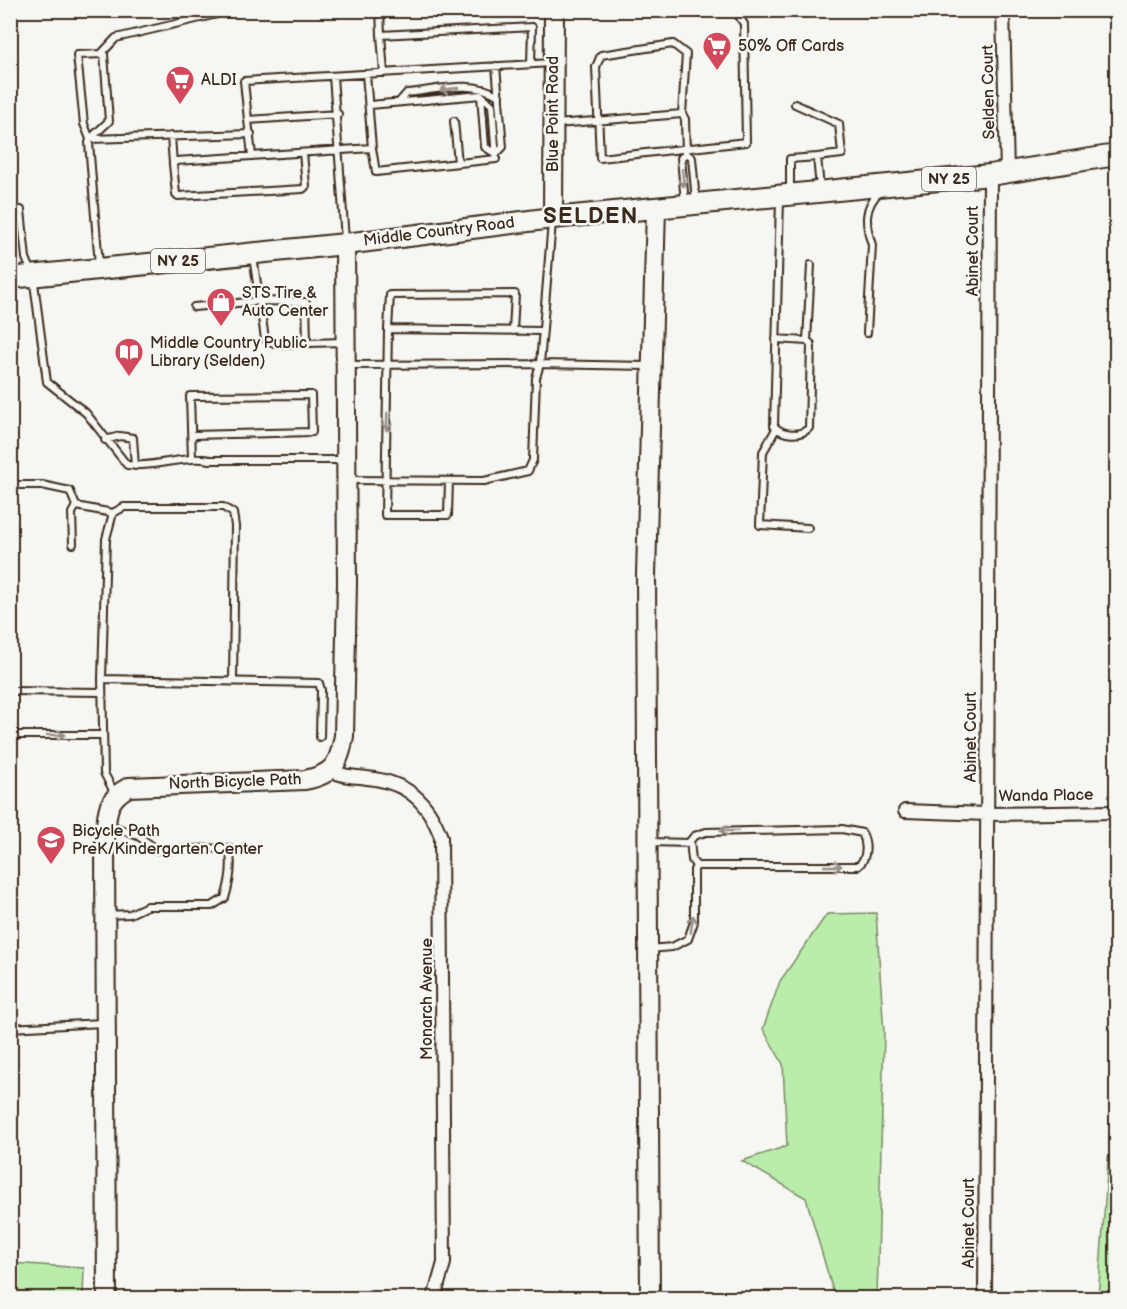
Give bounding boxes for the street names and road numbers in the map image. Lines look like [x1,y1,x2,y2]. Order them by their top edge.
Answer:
street label: Selden Court [979,44,999,140]
street label: Blue Point Road [544,56,563,172]
road number: NY 25 [922,167,976,191]
street label: Abinet Court [964,206,983,296]
street label: Middle Country Road [362,213,516,251]
road number: NY 25 [151,249,205,273]
street label: Abinet Court [962,692,981,782]
street label: North Bicycle Path [168,770,302,794]
street label: Wanda Place [998,786,1094,806]
street label: Monarch Avenue [418,938,437,1060]
street label: Abinet Court [960,1178,979,1268]

